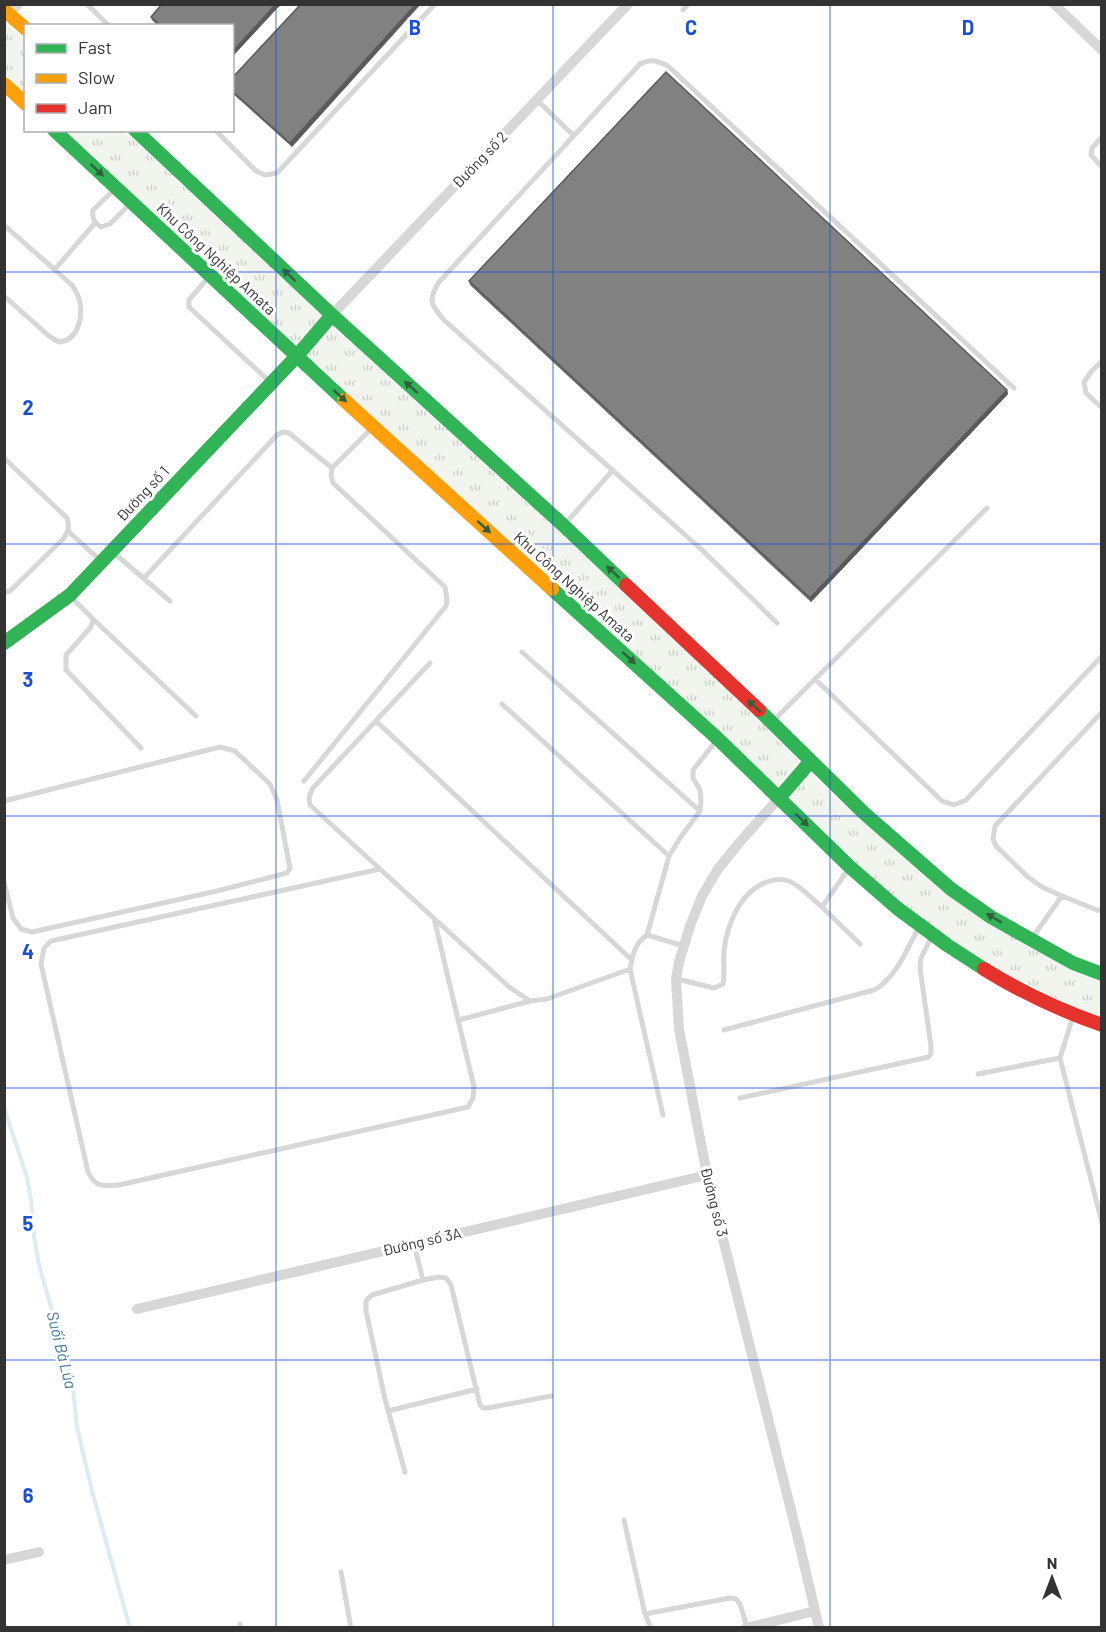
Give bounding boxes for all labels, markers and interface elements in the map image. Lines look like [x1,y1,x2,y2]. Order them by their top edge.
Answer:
text: B [409,15,421,39]
text: C [685,15,697,39]
text: D [962,15,974,39]
legend [24,24,234,132]
text: Fast [78,36,112,58]
text: Slow [78,66,115,88]
text: Jam [78,96,112,118]
street label: Đường số 2 [448,127,511,191]
one-way arrow [90,163,105,177]
street label: Khu Công Nghiệp Amata [153,198,280,318]
one-way arrow [282,268,297,282]
one-way arrow [404,381,419,394]
one-way arrow [332,389,347,403]
text: 2 [22,395,34,419]
street label: Đường số 1 [112,462,172,525]
one-way arrow [476,520,491,533]
street label: Khu Công Nghiệp Amata [511,527,639,645]
one-way arrow [606,565,620,579]
one-way arrow [621,651,636,665]
text: 3 [23,667,33,691]
one-way arrow [748,699,762,713]
one-way arrow [794,813,809,827]
one-way arrow [986,913,1002,924]
text: 4 [22,939,34,963]
street label: Đường số 3 [698,1165,732,1239]
text: 5 [23,1211,34,1235]
street label: Đường số 3A [381,1223,463,1259]
water label: Suối Bà Lúa [44,1309,81,1391]
text: 6 [23,1483,34,1507]
north arrow [1022,1548,1082,1608]
text: N [1047,1553,1057,1572]

